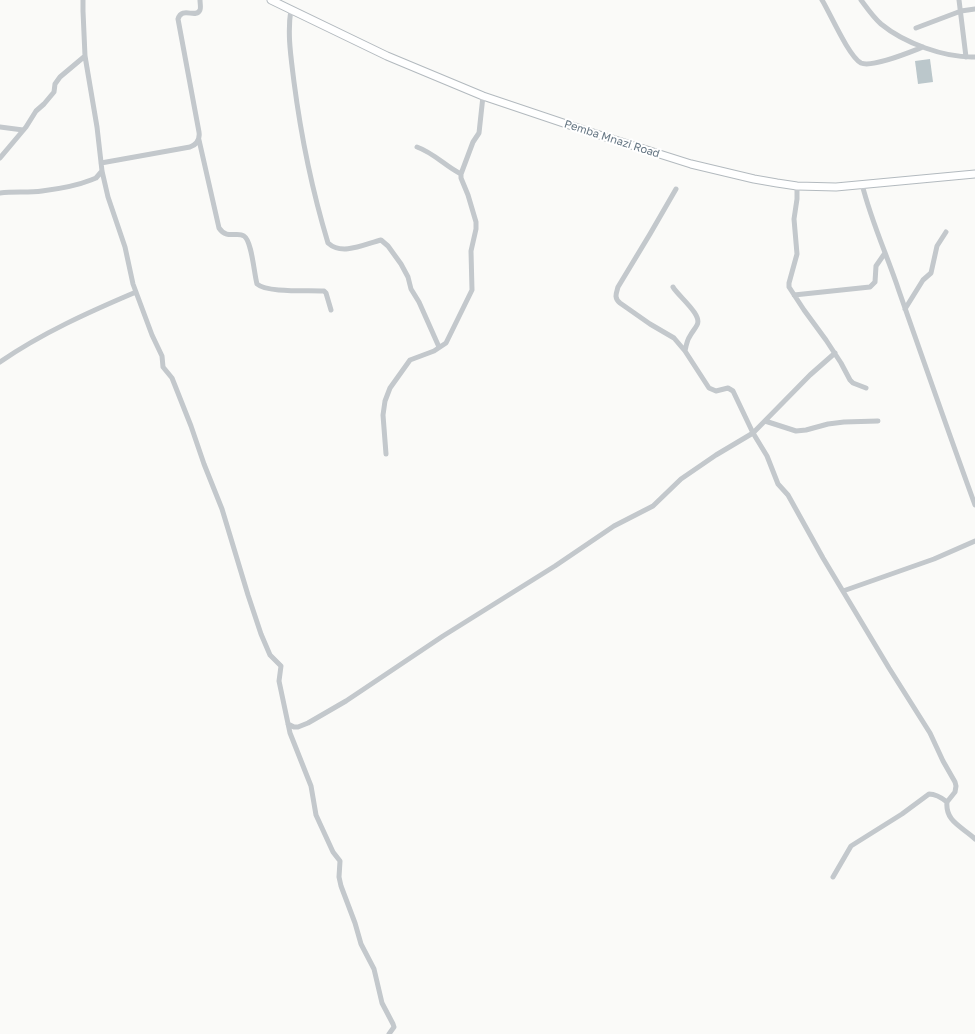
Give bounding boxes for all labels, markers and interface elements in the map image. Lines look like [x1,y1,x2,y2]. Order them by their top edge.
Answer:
street label: Pemba Mnazi Road [563,117,661,161]

